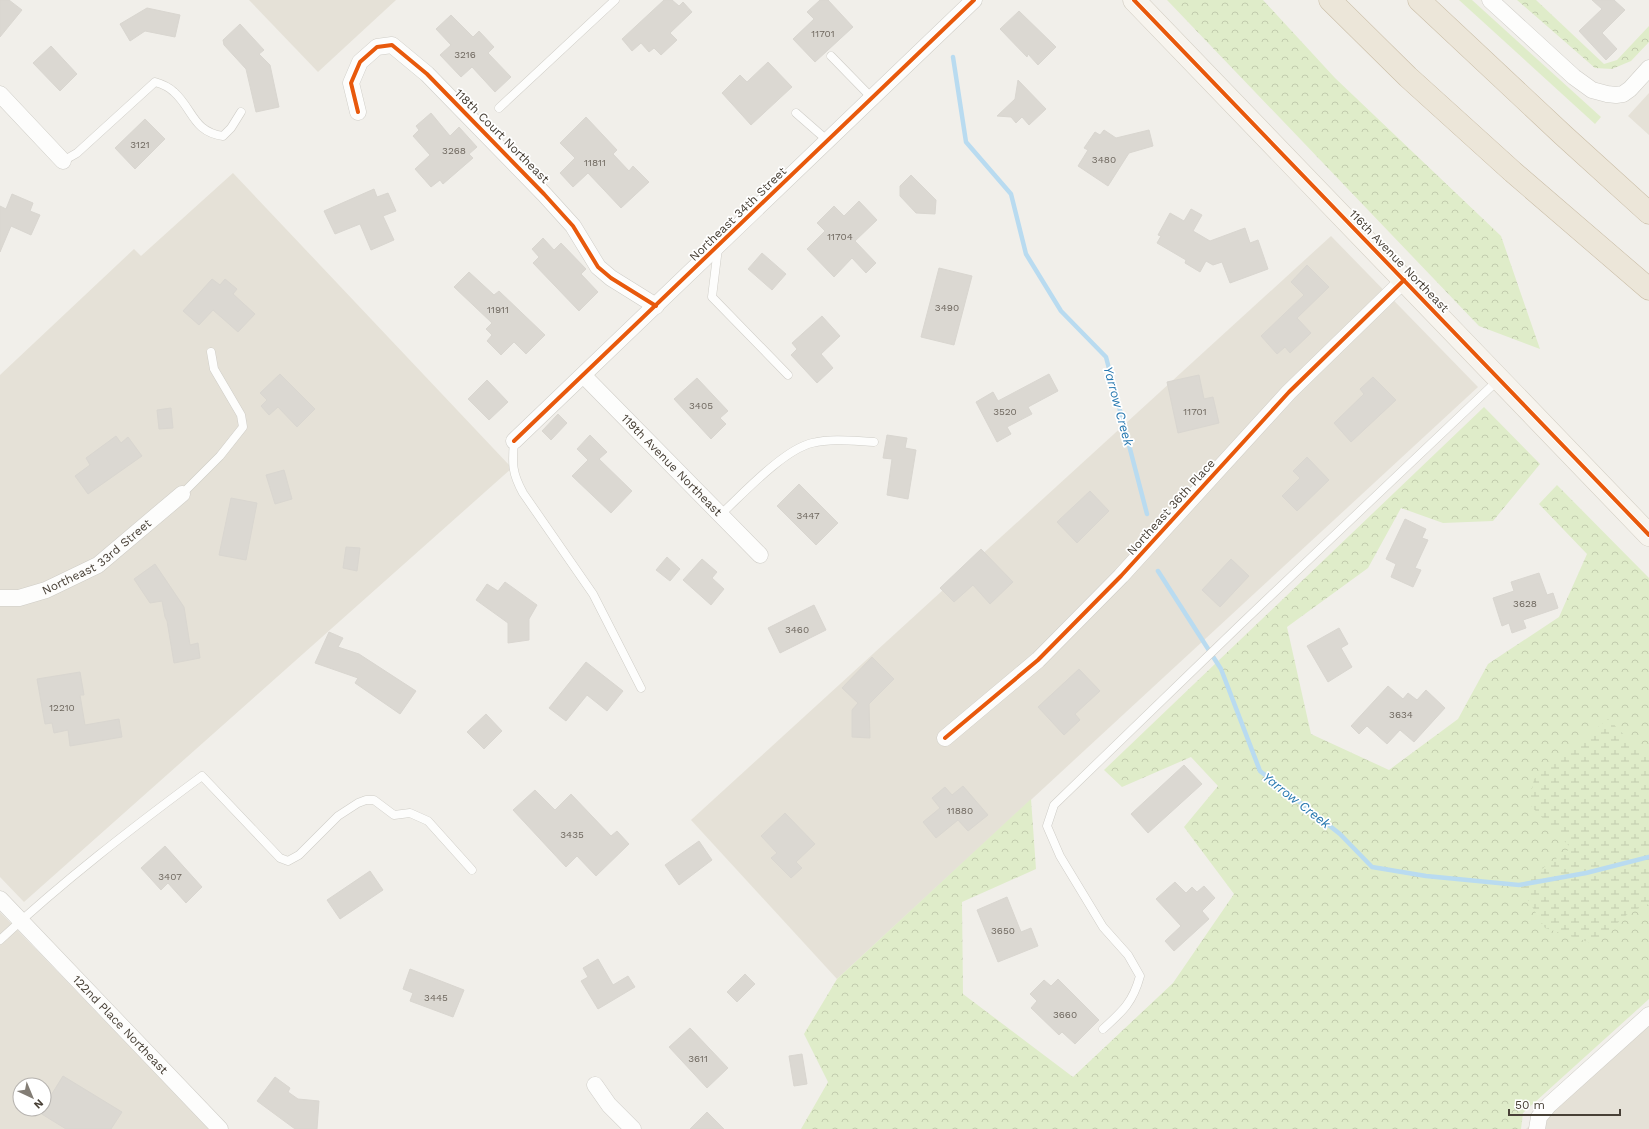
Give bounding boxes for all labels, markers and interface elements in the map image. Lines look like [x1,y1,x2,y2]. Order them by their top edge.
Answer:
house number: 11701 [811,28,835,39]
house number: 3216 [454,49,476,60]
street label: 118th Court Northeast [452,86,552,186]
house number: 3121 [130,139,150,150]
house number: 3268 [442,145,466,156]
house number: 3480 [1092,154,1116,165]
house number: 11811 [584,157,606,168]
street label: Northeast 34th Street [687,164,789,264]
street label: 116th Avenue Northeast [1346,207,1452,315]
house number: 11704 [827,231,853,242]
house number: 3490 [935,302,959,313]
house number: 11911 [487,304,509,315]
water label: Yarrow Creek [1101,365,1137,448]
house number: 3405 [689,400,713,411]
house number: 3520 [993,406,1017,417]
house number: 11701 [1183,406,1207,417]
street label: 119th Avenue Northeast [618,411,725,519]
street label: Northeast 36th Place [1124,456,1218,558]
house number: 3447 [796,510,820,521]
street label: Northeast 33rd Street [40,516,154,598]
house number: 3628 [1513,598,1537,609]
house number: 3460 [785,624,809,635]
house number: 12210 [49,702,75,713]
house number: 3634 [1389,709,1413,720]
water label: Yarrow Creek [1260,769,1334,832]
house number: 11880 [947,805,973,816]
house number: 3435 [560,829,584,840]
house number: 3407 [158,871,182,882]
house number: 3650 [991,925,1015,936]
street label: 122nd Place Northeast [70,972,171,1077]
house number: 3445 [424,992,448,1003]
house number: 3660 [1053,1009,1077,1020]
house number: 3611 [688,1053,708,1064]
north arrow [12,1077,52,1117]
scale bar [1509,1091,1620,1117]
text: N [31,1096,46,1111]
text: 50 m [1515,1098,1545,1112]

